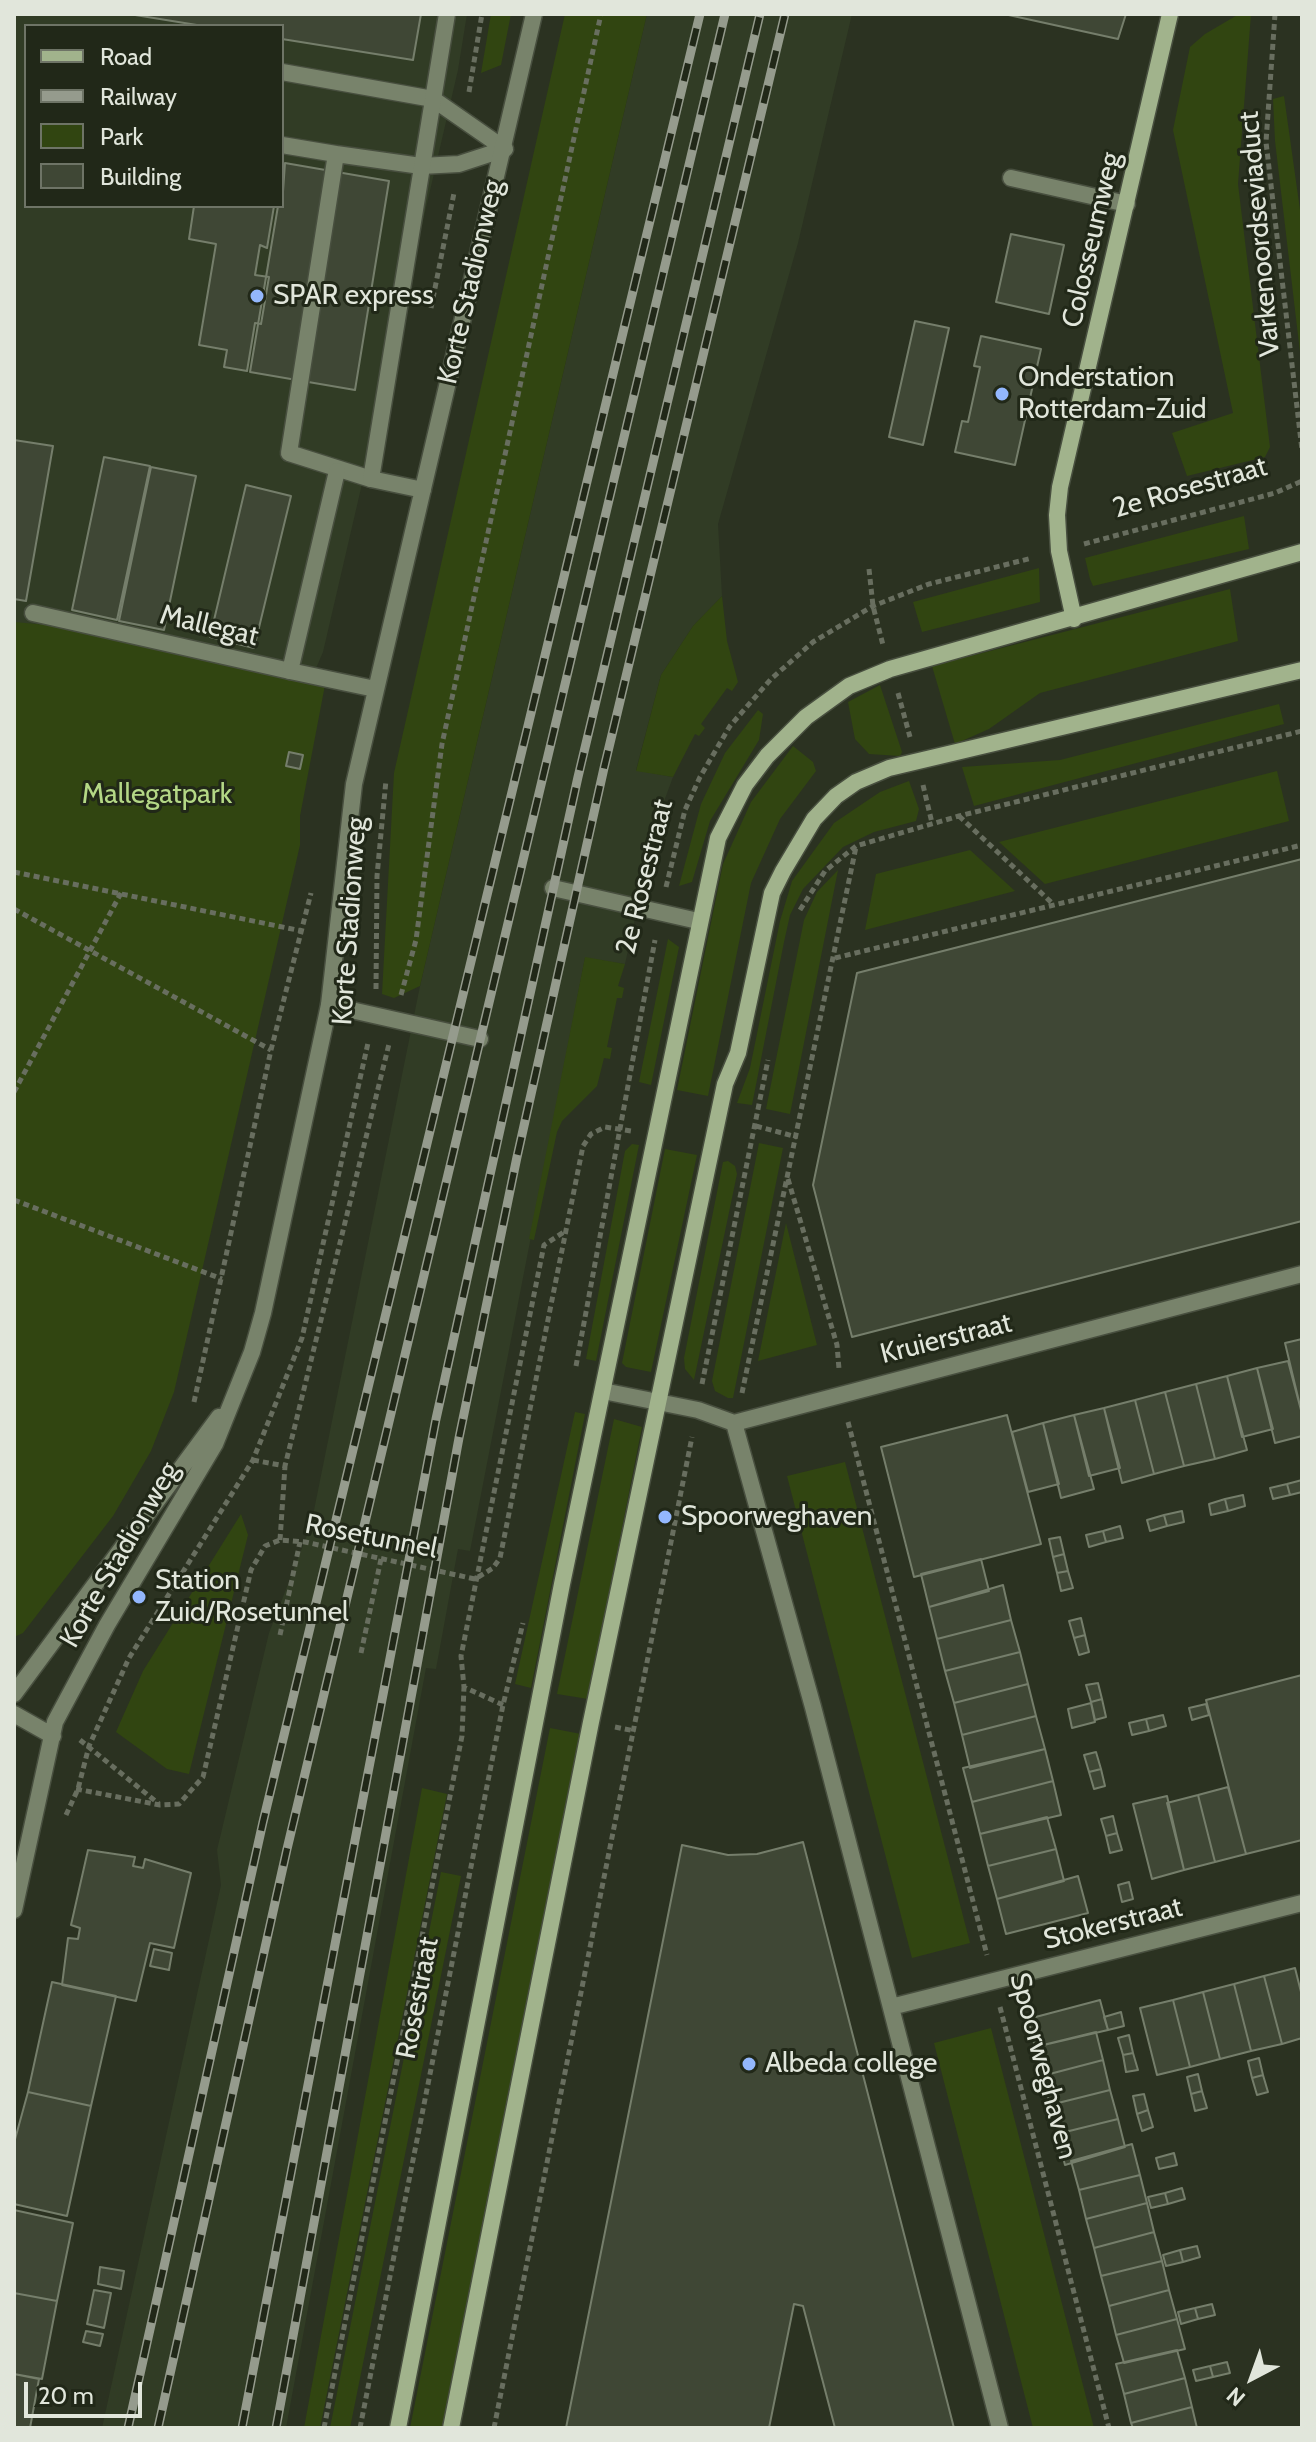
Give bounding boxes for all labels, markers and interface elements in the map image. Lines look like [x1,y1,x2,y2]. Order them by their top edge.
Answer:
legend [24,24,284,208]
text: Road [100,42,152,71]
text: Railway [100,82,177,111]
street label: Varkenoordseviaduct [1233,110,1287,358]
text: Park [100,122,143,151]
street label: Colosseumweg [1055,149,1129,331]
text: Building [100,162,181,191]
street label: Korte Stadionweg [431,177,511,387]
place label: SPAR express [273,279,434,313]
marker: SPAR express [248,287,266,305]
place label: Onderstation Rotterdam-Zuid [1018,361,1207,427]
marker: Onderstation Rotterdam-Zuid [993,385,1011,403]
street label: 2e Rosestraat [1109,450,1271,526]
street label: Mallegat [157,598,261,654]
park label: Mallegatpark [82,778,232,812]
street label: 2e Rosestraat [610,796,680,958]
street label: Korte Stadionweg [326,816,374,1026]
street label: Kruierstraat [877,1306,1015,1372]
street label: Korte Stadionweg [53,1456,187,1654]
place label: Spoorweghaven [681,1500,872,1534]
street label: Rosetunnel [302,1508,440,1566]
marker: Spoorweghaven [656,1508,674,1526]
place label: Station Zuid/Rosetunnel [155,1564,349,1630]
marker: Station Zuid/Rosetunnel [130,1588,148,1606]
street label: Stokerstraat [1040,1891,1186,1957]
street label: Rosestraat [390,1934,446,2062]
street label: Spoorweghaven [1002,1969,1084,2163]
place label: Albeda college [765,2047,937,2081]
marker: Albeda college [740,2055,758,2073]
north arrow [1212,2338,1292,2418]
scale bar [28,2366,146,2416]
text: 20 m [38,2381,94,2410]
text: N [1221,2381,1251,2412]

